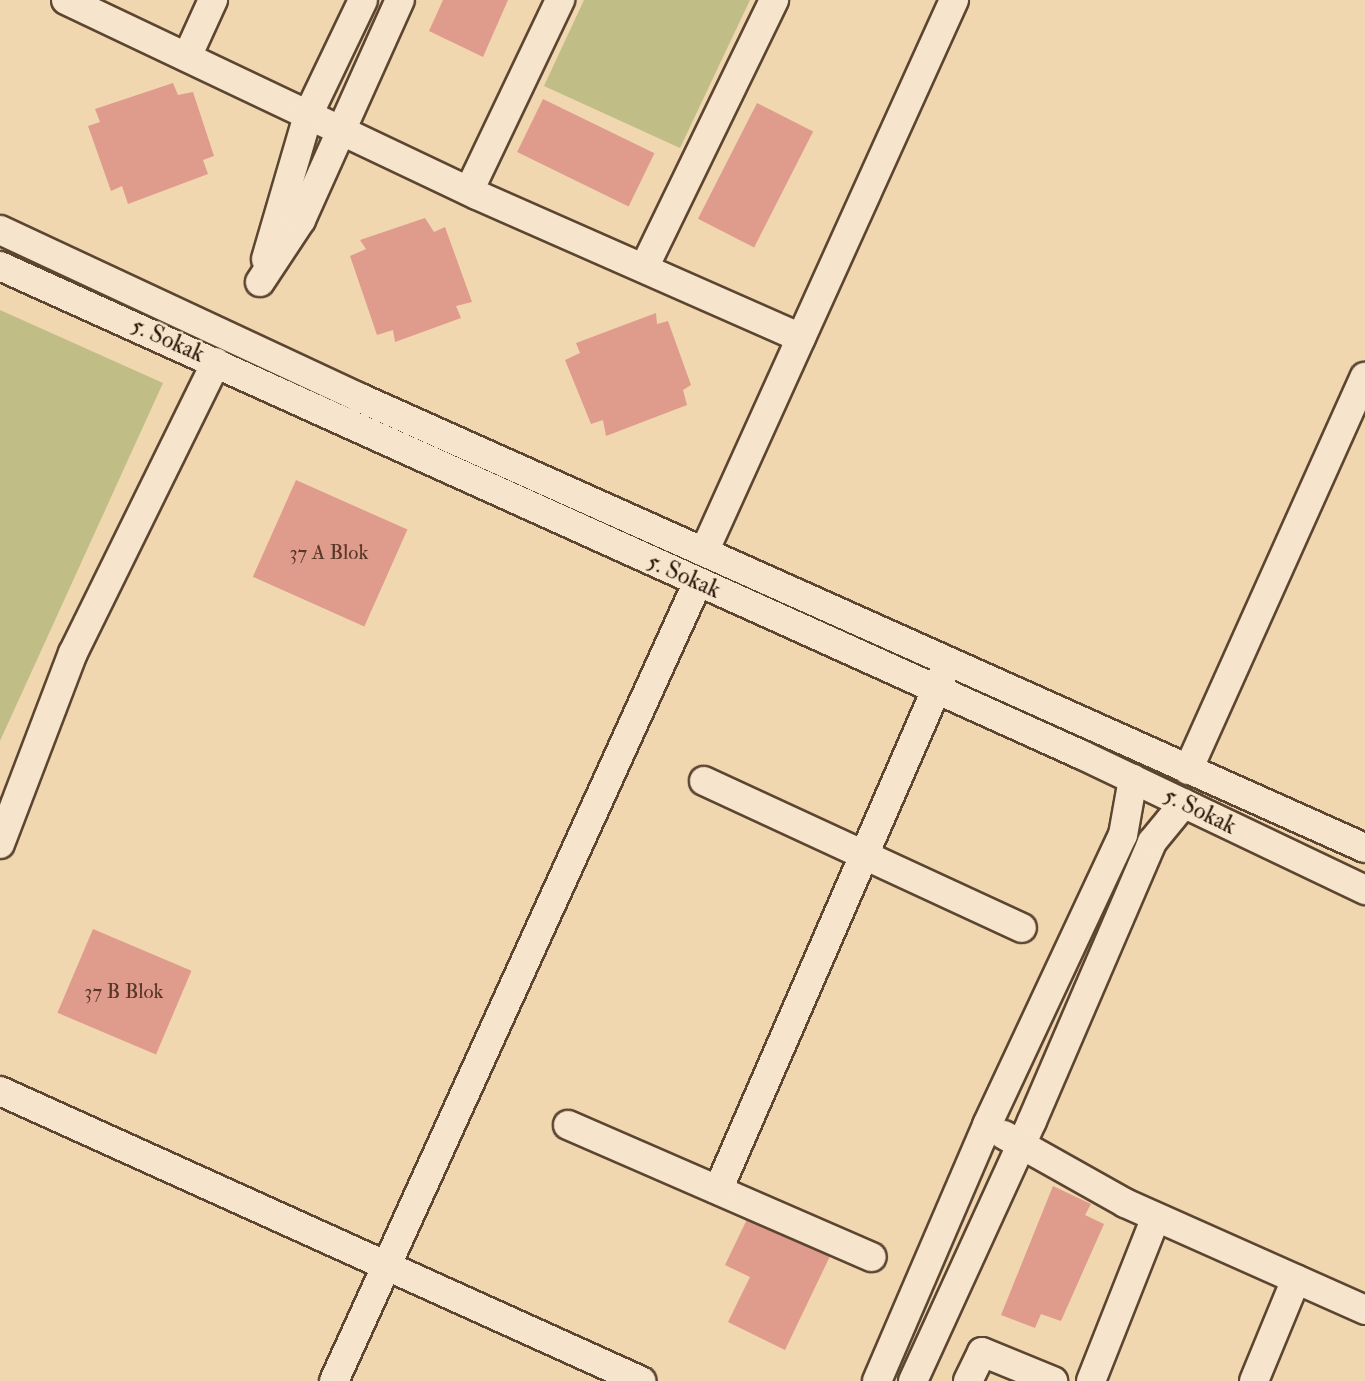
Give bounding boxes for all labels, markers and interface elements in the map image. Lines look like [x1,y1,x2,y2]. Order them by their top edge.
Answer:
street label: 5. Sokak [127,311,209,369]
house number: 37 A Blok [290,540,368,566]
street label: 5. Sokak [643,547,725,605]
street label: 5. Sokak [1159,781,1241,841]
house number: 37 B Blok [84,979,164,1005]

